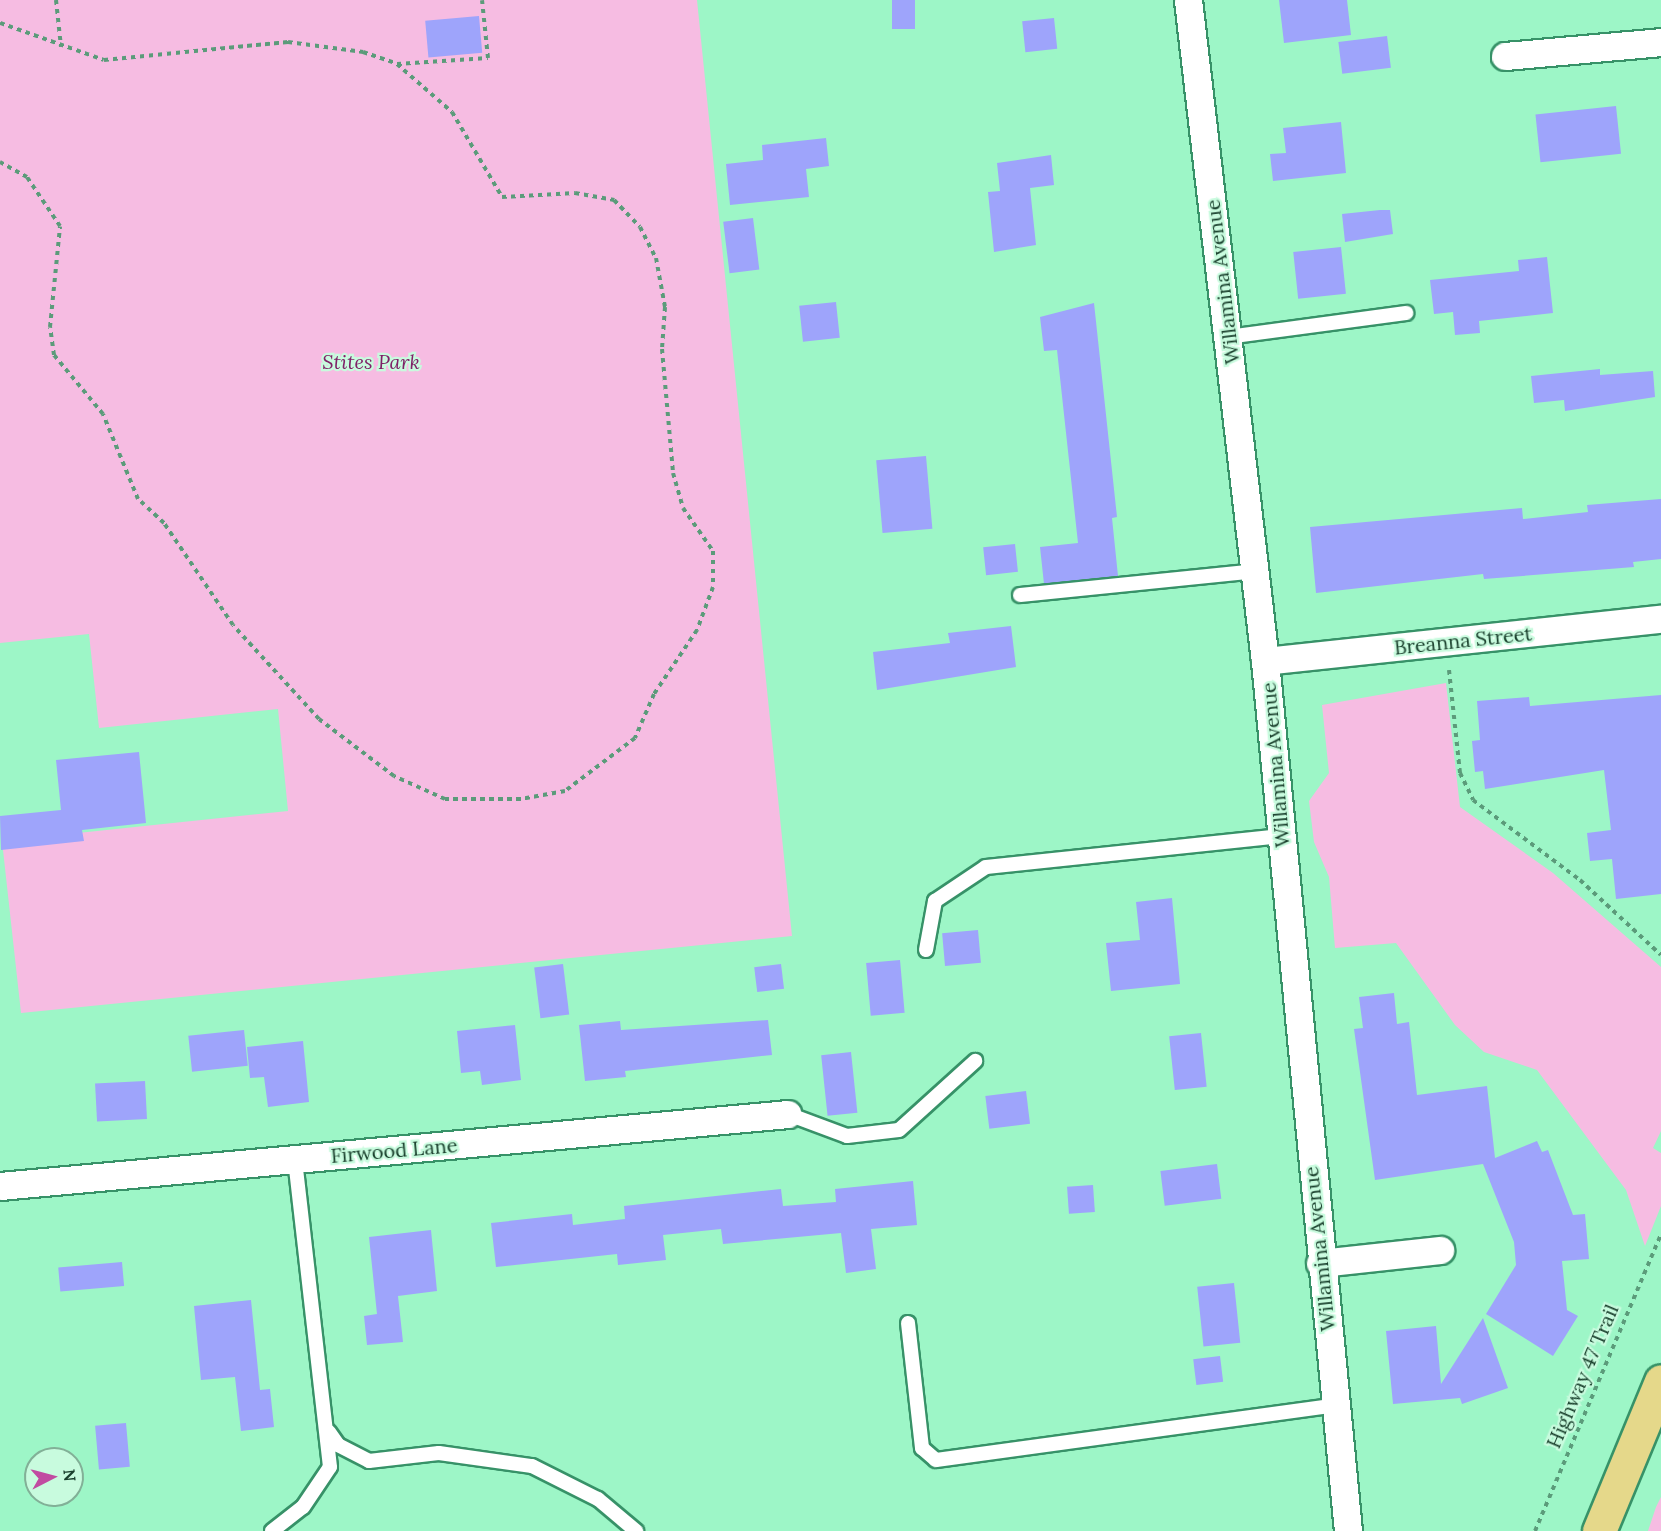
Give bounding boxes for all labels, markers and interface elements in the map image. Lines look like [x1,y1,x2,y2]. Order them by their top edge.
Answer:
street label: Willamina Avenue [1200,198,1244,366]
park label: Stites Park [322,349,420,373]
street label: Breanna Street [1393,621,1533,659]
street label: Willamina Avenue [1256,682,1294,848]
street label: Firwood Lane [330,1133,458,1167]
street label: Willamina Avenue [1298,1165,1340,1333]
street label: Highway 47 Trail [1541,1300,1623,1452]
north arrow [24,1447,84,1507]
text: N [59,1468,81,1483]

